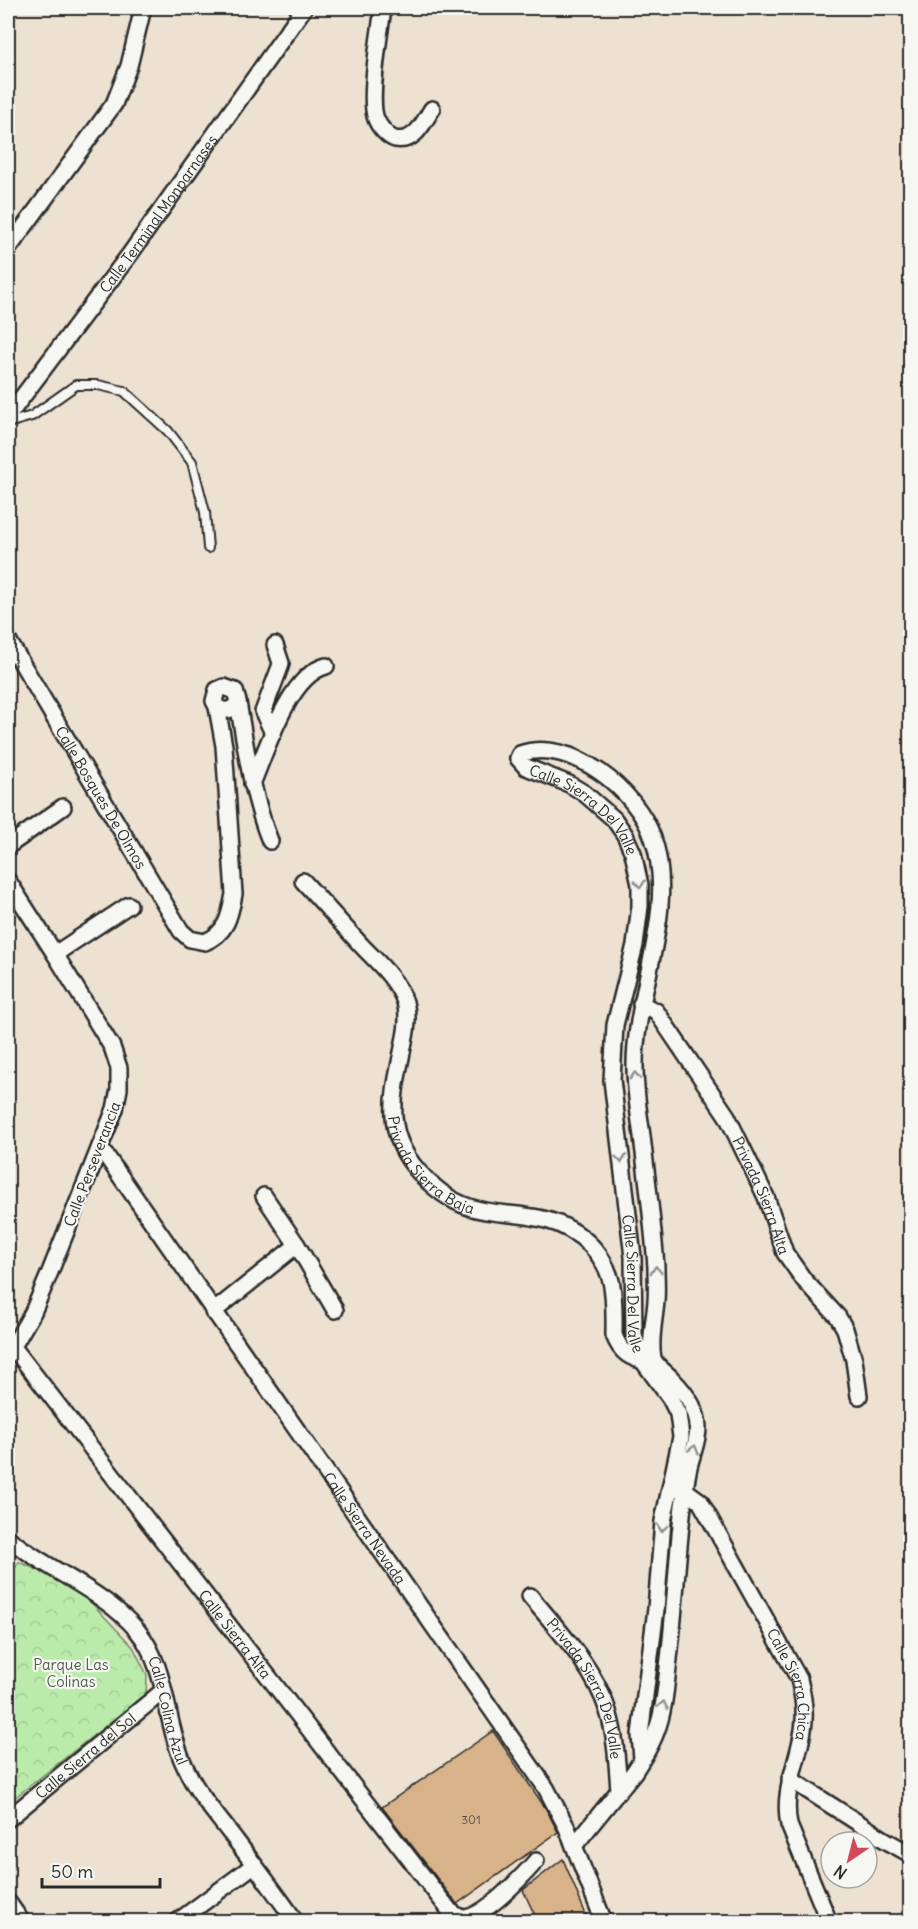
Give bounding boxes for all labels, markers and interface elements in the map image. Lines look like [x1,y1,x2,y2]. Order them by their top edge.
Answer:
street label: Calle Terminal Monparnases [95,131,221,296]
street label: Calle Bosques De Olmos [52,722,151,872]
street label: Calle Sierra Del Valle [527,760,642,858]
one-way arrow [633,879,646,888]
one-way arrow [629,1072,642,1081]
street label: Calle Perseverancia [59,1098,125,1229]
street label: Privada Sierra Baja [384,1115,477,1218]
street label: Privada Sierra Alta [729,1133,794,1257]
one-way arrow [614,1155,627,1164]
street label: Calle Sierra Del Valle [619,1213,649,1355]
one-way arrow [649,1266,662,1275]
one-way arrow [687,1444,699,1455]
street label: Calle Sierra Nevada [319,1468,411,1588]
one-way arrow [657,1524,669,1533]
street label: Calle Sierra Alta [195,1586,276,1683]
street label: Privada Sierra Del Valle [543,1614,626,1760]
street label: Calle Sierra Chica [763,1625,814,1743]
street label: Calle Colina Azul [144,1653,192,1767]
park label: Parque Las Colinas [33,1655,109,1691]
one-way arrow [656,1700,669,1710]
street label: Calle Sierra del Sol [31,1708,139,1802]
house number: 301 [461,1812,481,1827]
north arrow [819,1830,879,1890]
scale bar [42,1851,160,1889]
text: 50 m [51,1860,93,1883]
text: N [830,1861,851,1884]

